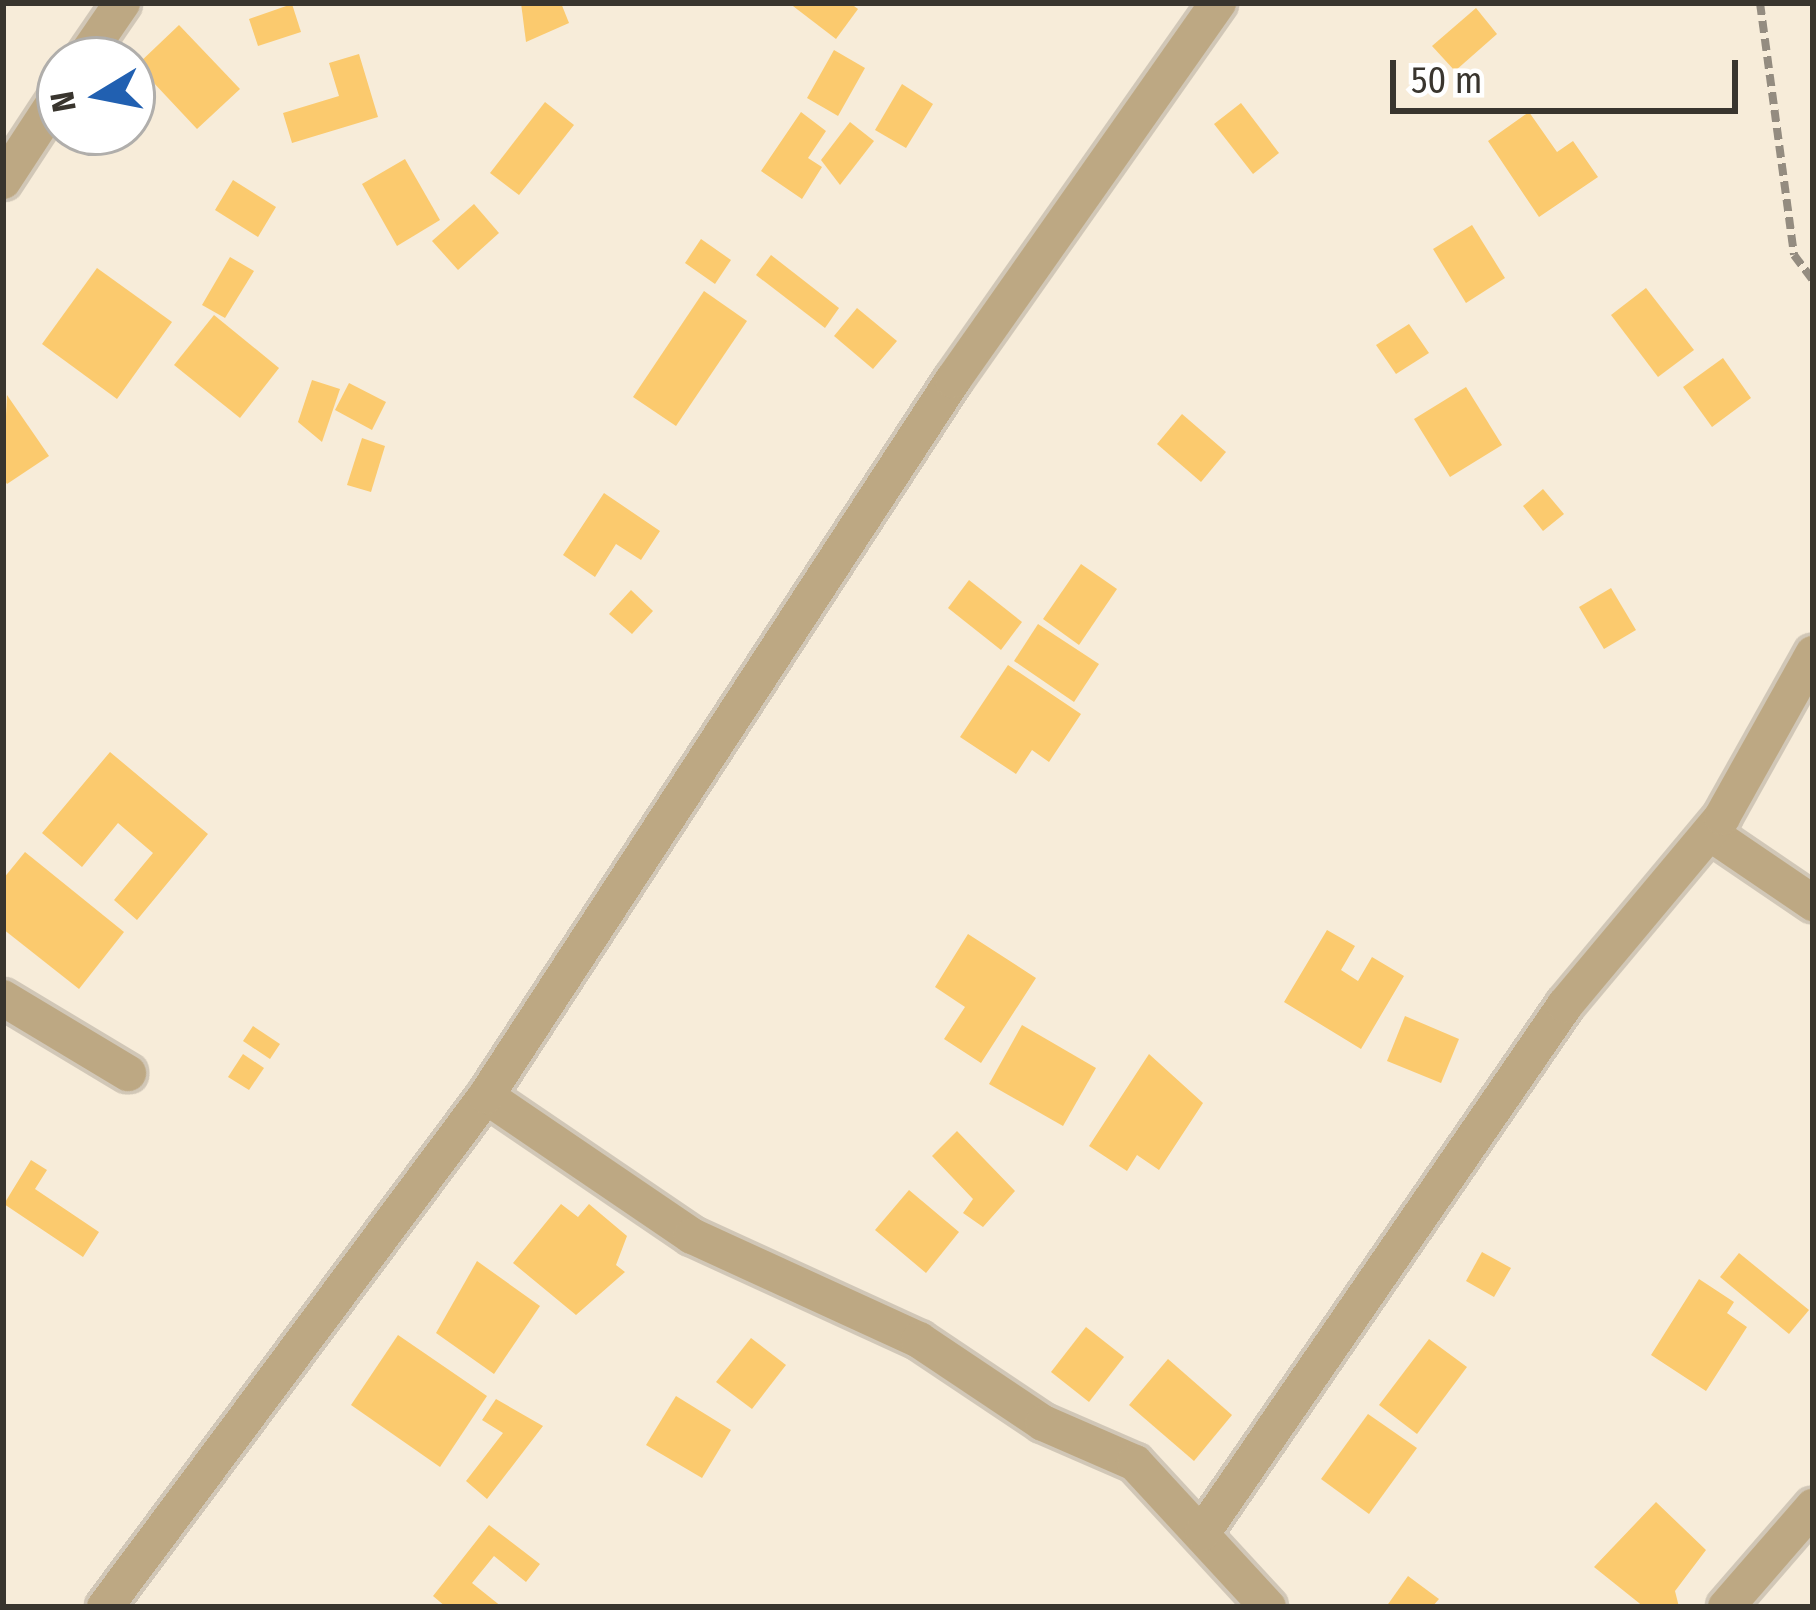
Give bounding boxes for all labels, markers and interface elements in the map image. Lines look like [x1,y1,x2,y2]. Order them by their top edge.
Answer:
north arrow [36,36,156,156]
scale bar [1396,36,1744,110]
text: 50 m [1411,59,1482,103]
text: N [42,89,85,115]

